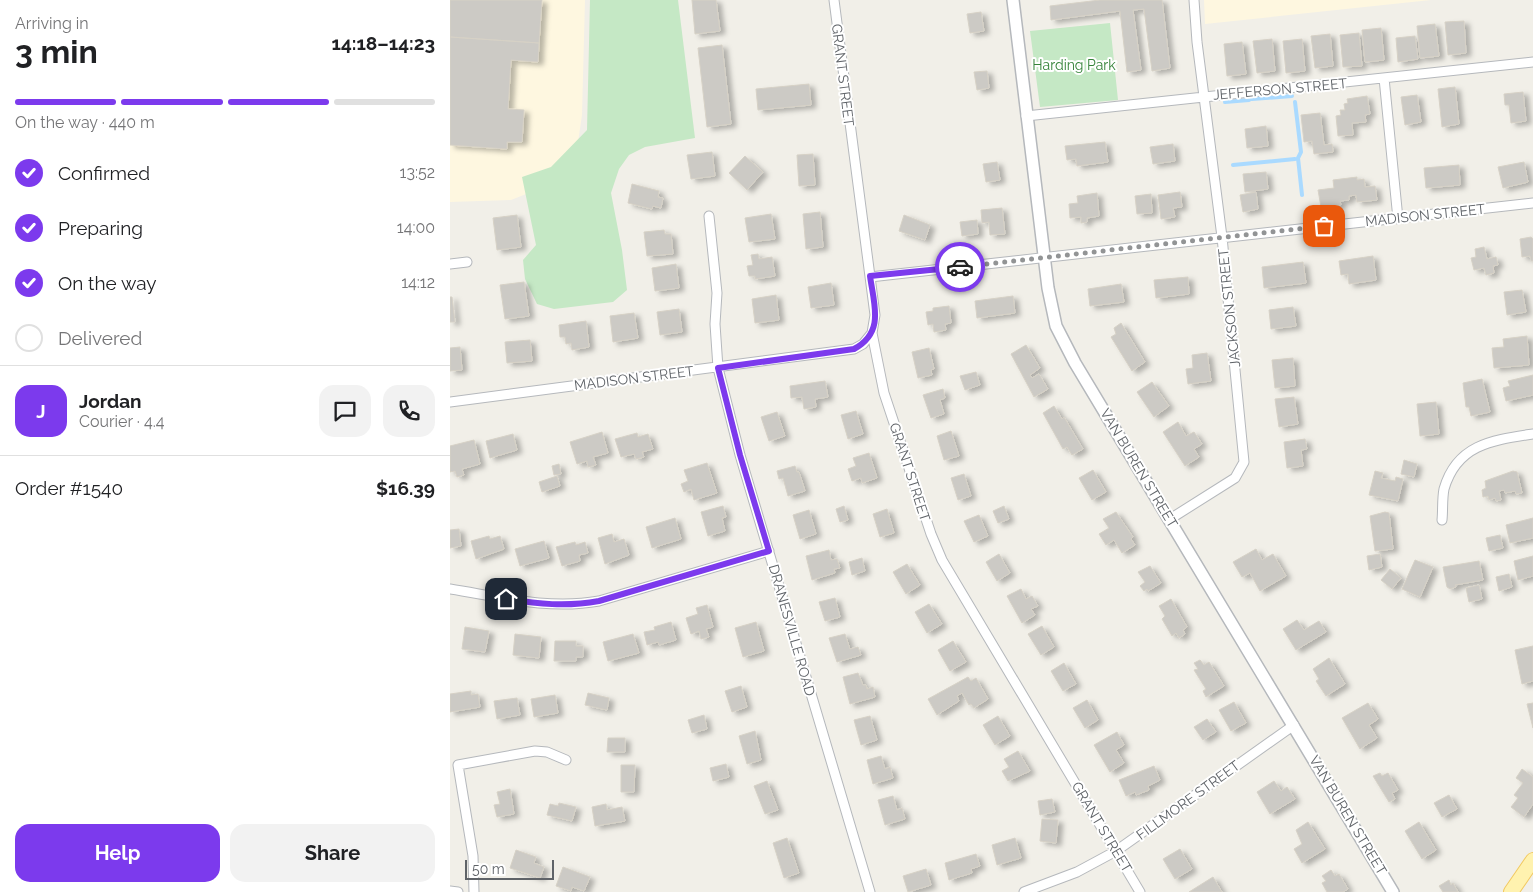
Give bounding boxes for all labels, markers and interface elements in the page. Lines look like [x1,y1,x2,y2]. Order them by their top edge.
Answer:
text: Arriving in [15,14,89,33]
street label: GRANT STREET [829,23,857,127]
text: 14:18–14:23 [332,32,435,54]
text: 3 min [15,33,98,70]
park label: Harding Park [1032,57,1116,73]
street label: JEFFERSON STREET [1212,75,1348,103]
text: On the way · 440 m [15,113,155,132]
icon: check [15,159,43,187]
text: Confirmed [58,162,150,184]
text: 13:52 [400,163,435,182]
street label: MADISON STREET [1364,201,1486,229]
pin [1303,205,1345,247]
icon: bag [1310,212,1338,240]
icon: check [15,214,43,242]
text: Preparing [58,217,143,239]
text: 14:00 [397,218,435,237]
courier [935,242,985,292]
street label: JACKSON STREET [1215,247,1243,368]
icon: car [946,253,974,281]
icon: check [15,269,43,297]
text: On the way [58,272,157,294]
text: 14:12 [401,273,435,292]
text: Delivered [58,327,142,349]
street label: MADISON STREET [573,363,695,393]
button: chat [319,385,371,437]
button: phone [383,385,435,437]
text: Jordan [79,390,142,412]
text: J [36,400,46,422]
street label: VAN BUREN STREET [1097,405,1181,531]
text: Courier · 4.4 [79,412,164,431]
street label: GRANT STREET [887,421,934,524]
text: Order #1540 [15,477,123,499]
text: $16.39 [376,477,435,499]
street label: DRANESVILLE ROAD [766,562,818,698]
pin [485,578,527,620]
icon: home [492,585,520,613]
street label: VAN BUREN STREET [1306,752,1390,878]
street label: FILLMORE STREET [1133,757,1243,843]
street label: GRANT STREET [1069,779,1136,876]
button: Help [15,824,220,882]
button: Share [230,824,435,882]
scale bar [465,857,554,880]
text: 50 m [472,861,505,877]

